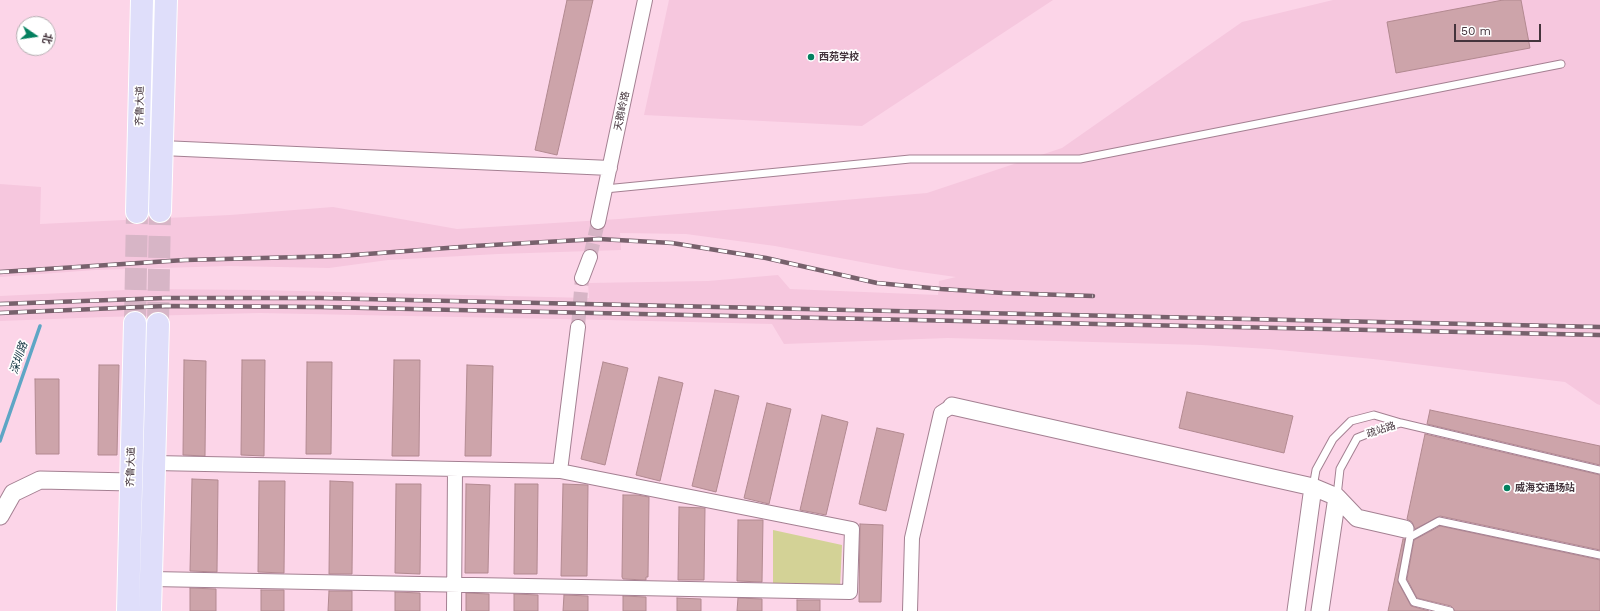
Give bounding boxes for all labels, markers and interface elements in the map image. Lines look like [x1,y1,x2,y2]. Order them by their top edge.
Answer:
north arrow [16,16,56,56]
scale bar [1456,16,1543,42]
text: 50 m [1461,24,1491,38]
text: 北 [40,32,55,45]
place label: 西苑学校 [819,51,859,63]
marker: 西苑学校 [806,52,816,62]
street label: 齐鲁大道 [134,86,146,126]
street label: 天鹅岭路 [612,90,632,132]
water label: 深圳路 [7,340,31,376]
street label: 疏站路 [1365,420,1397,440]
street label: 齐鲁大道 [124,447,138,487]
place label: 威海交通场站 [1515,482,1575,494]
marker: 威海交通场站 [1502,483,1512,493]

